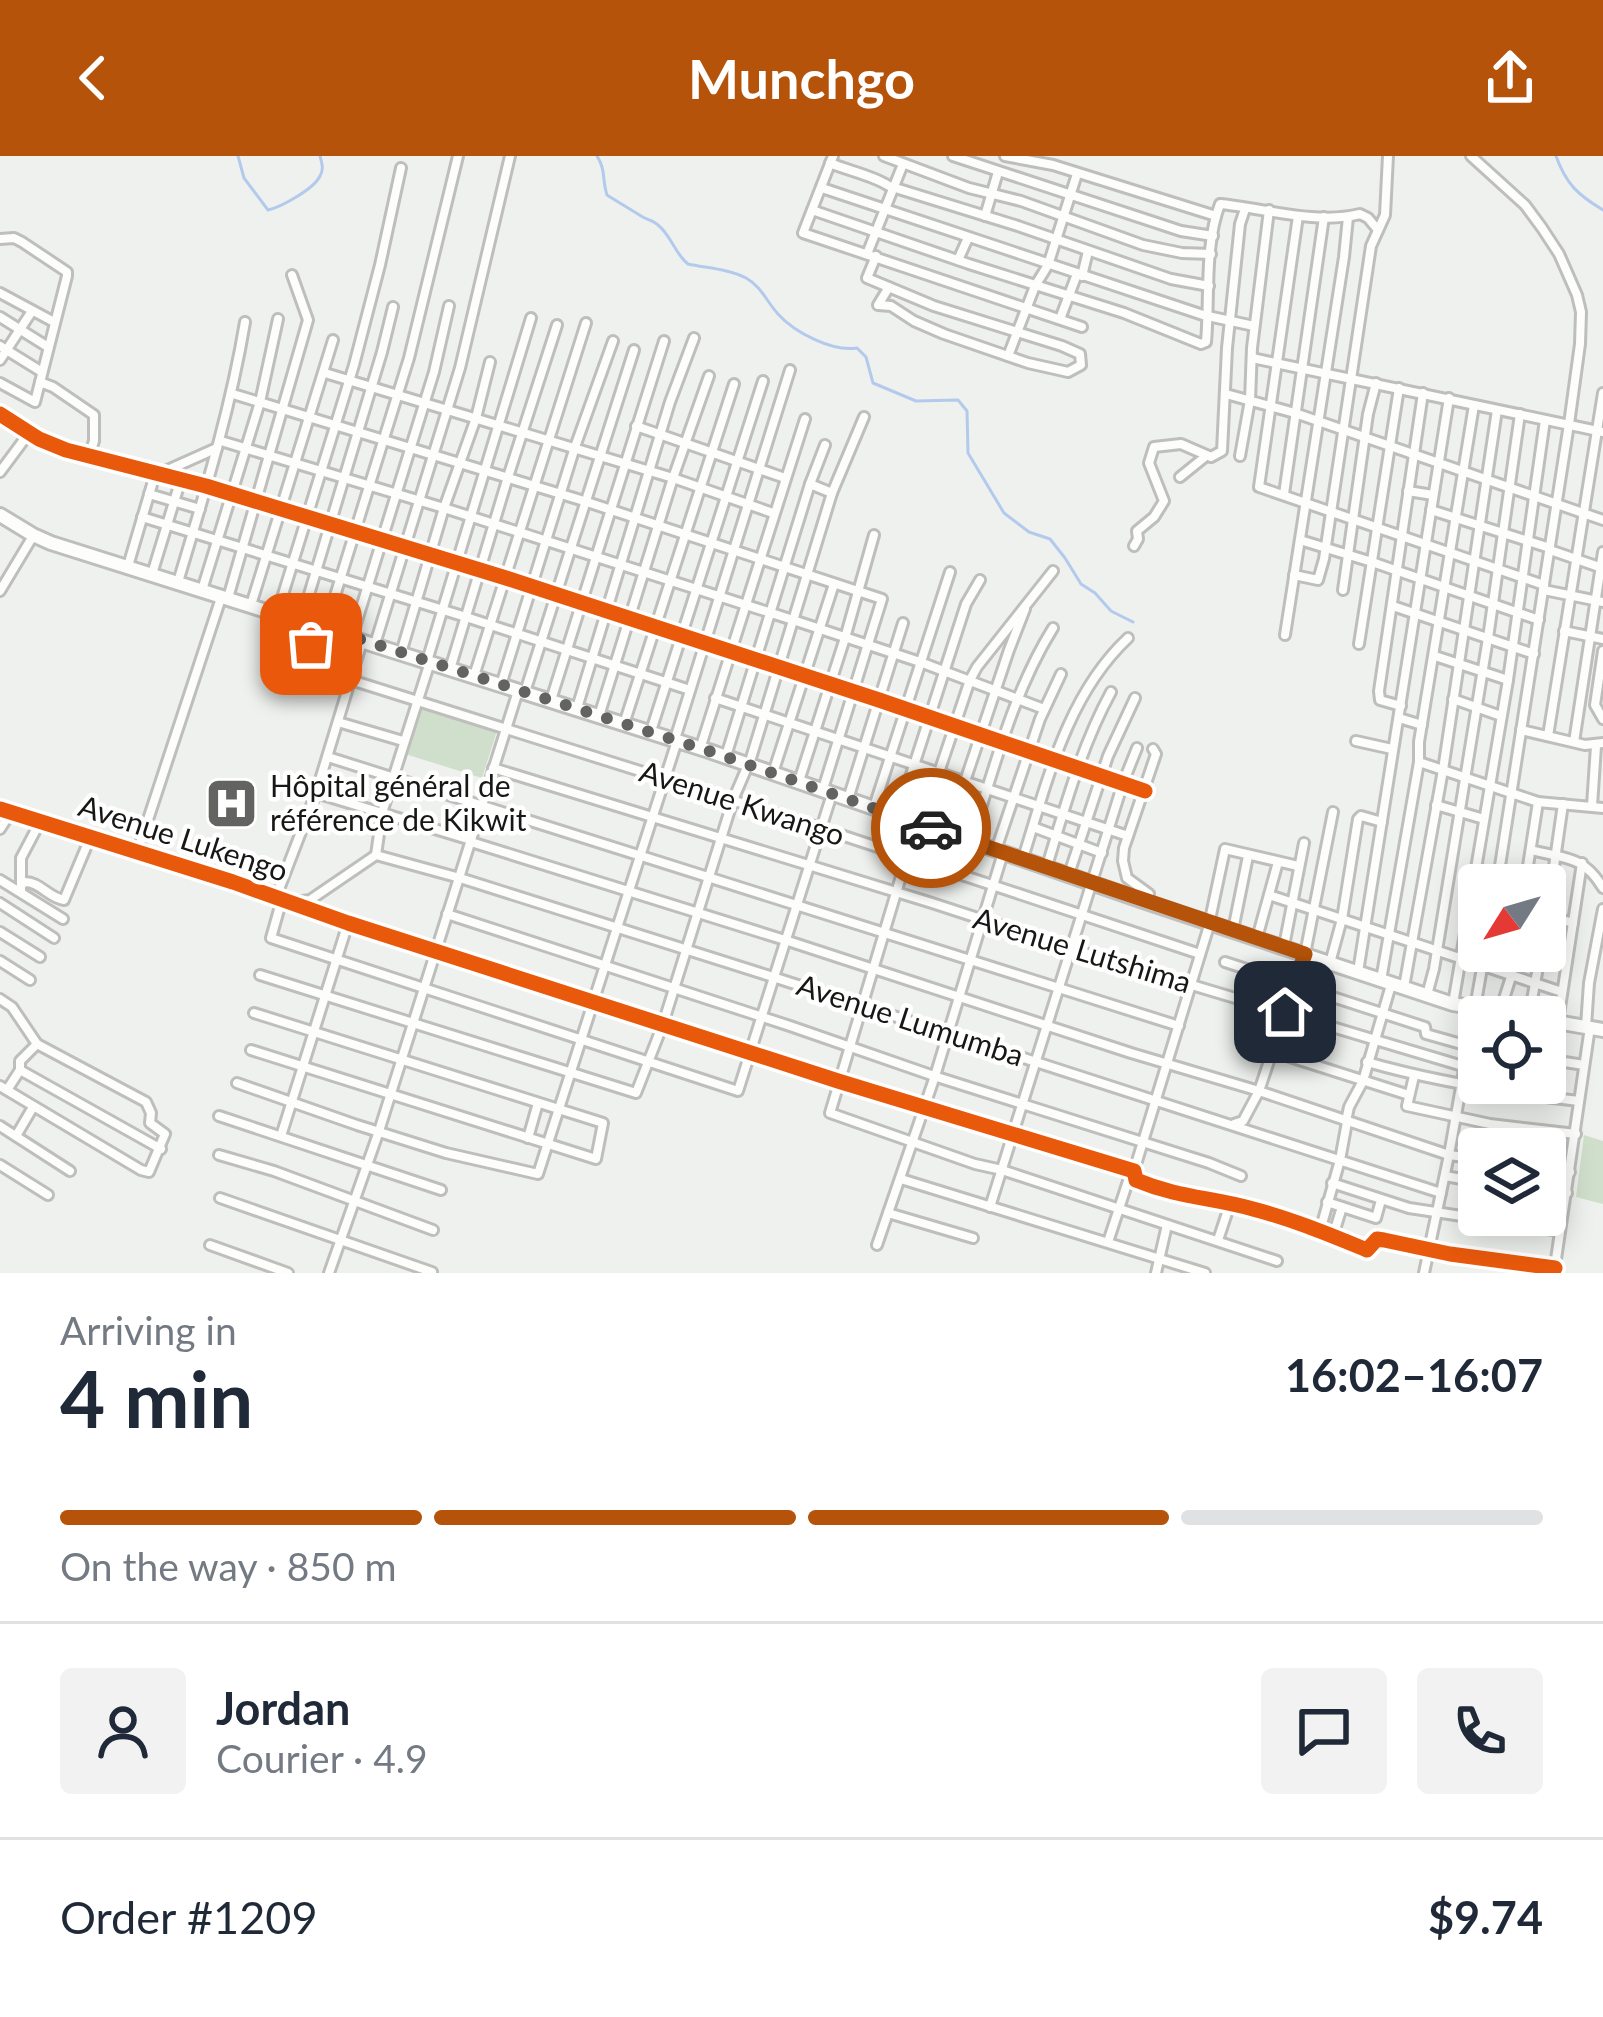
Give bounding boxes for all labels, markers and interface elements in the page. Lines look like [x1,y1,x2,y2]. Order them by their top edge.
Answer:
icon: back [60,45,126,111]
icon: share [1477,45,1543,111]
text: Munchgo [688,46,915,111]
pin [260,593,362,695]
icon: bag [278,611,344,677]
street label: Avenue Kwango [636,752,850,852]
place label: Hôpital général de référence de Kikwit [270,767,527,837]
courier [871,768,991,888]
hospital icon: Hôpital général de référence de Kikwit [203,776,259,832]
street label: Avenue Lukengo [75,786,293,888]
icon: car [898,795,964,861]
north arrow [1458,864,1566,972]
map controls [1458,864,1566,1236]
street label: Avenue Lutshima [969,899,1196,999]
pin [1234,961,1336,1063]
street label: Avenue Lumumba [793,966,1028,1073]
icon: home [1252,979,1318,1045]
button: locate [1458,996,1566,1104]
button: layers [1458,1128,1566,1236]
text: Arriving in [60,1307,237,1353]
text: 16:02–16:07 [1285,1348,1543,1402]
text: 4 min [60,1351,253,1445]
text: On the way · 850 m [60,1543,397,1589]
button: person [60,1668,186,1794]
button: chat [1261,1668,1387,1794]
button: phone [1417,1668,1543,1794]
text: Jordan [216,1681,350,1735]
text: Courier · 4.9 [216,1735,428,1781]
text: Order #1209 [60,1890,318,1944]
text: $9.74 [1428,1890,1543,1944]

